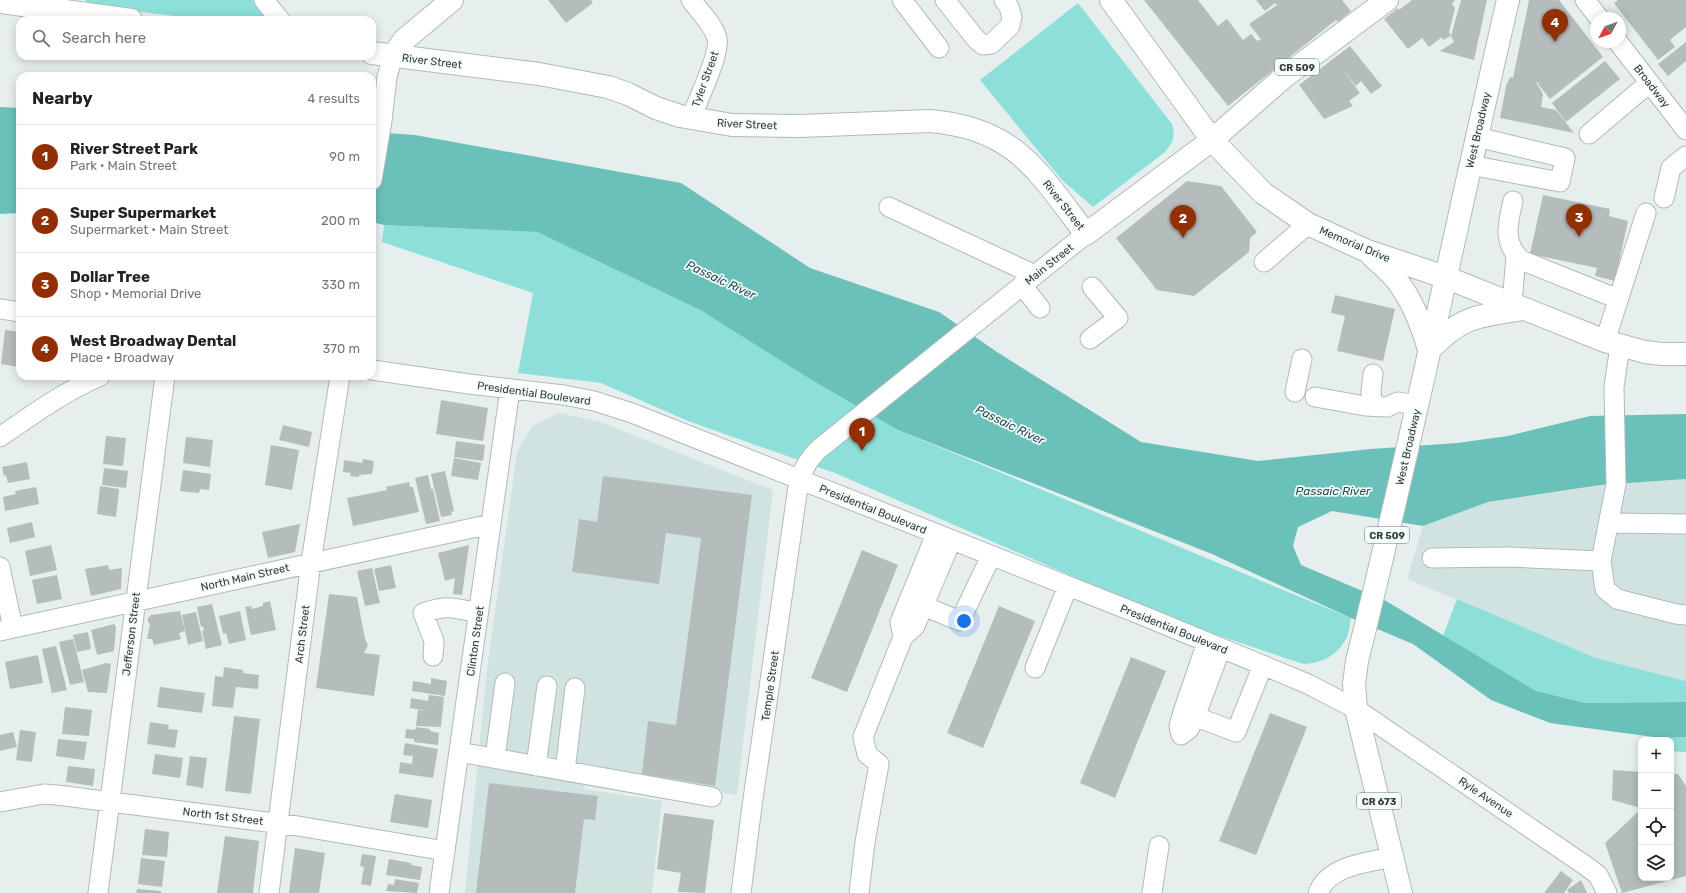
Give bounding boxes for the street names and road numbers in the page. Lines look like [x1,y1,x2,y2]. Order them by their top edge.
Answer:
street label: Tyler Street [689,49,722,109]
street label: River Street [401,51,463,72]
road number: CR 509 [1275,59,1319,75]
street label: Broadway [1631,62,1672,110]
street label: West Broadway [1463,90,1494,170]
street label: River Street [717,116,778,133]
street label: River Street [1040,178,1088,234]
street label: Memorial Drive [1317,224,1392,265]
street label: Main Street [1022,240,1077,288]
street label: Presidential Boulevard [476,379,592,408]
street label: West Broadway [1393,407,1424,487]
street label: Presidential Boulevard [817,482,928,537]
road number: CR 509 [1365,527,1409,543]
street label: North Main Street [200,561,291,594]
street label: Jefferson Street [120,591,143,677]
street label: Presidential Boulevard [1118,602,1229,657]
street label: Arch Street [292,603,313,664]
street label: Clinton Street [464,604,487,677]
street label: Temple Street [759,649,782,722]
street label: Ryle Avenue [1456,774,1515,820]
road number: CR 673 [1357,793,1401,809]
street label: North 1st Street [182,805,265,828]

